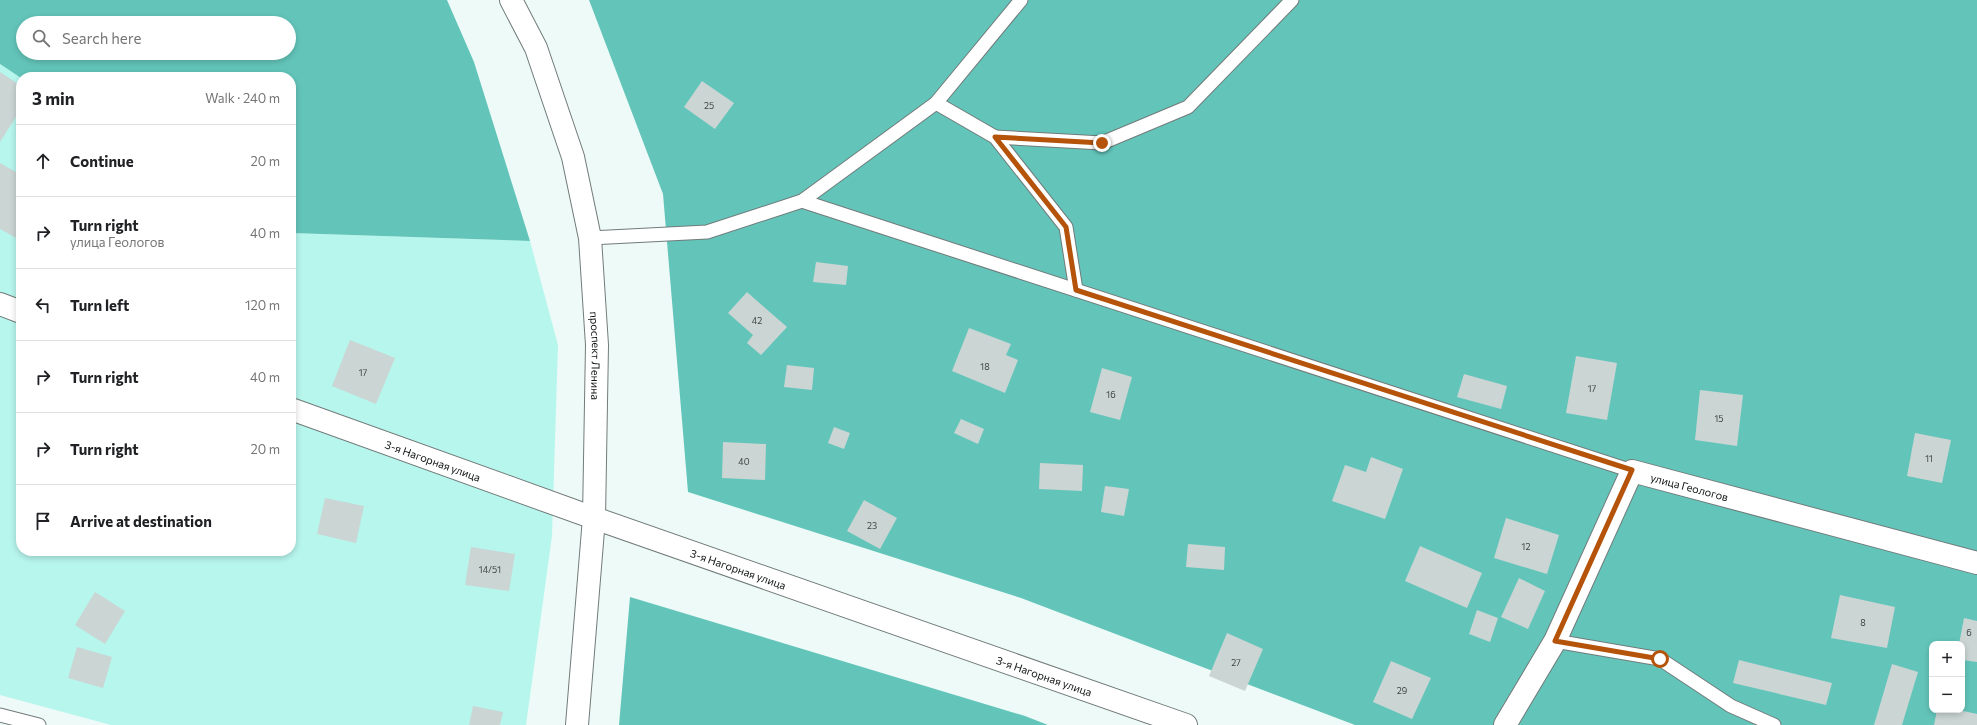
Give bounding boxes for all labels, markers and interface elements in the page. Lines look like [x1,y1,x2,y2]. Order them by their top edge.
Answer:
search box [16,16,296,60]
icon: search [30,27,52,49]
text: Search here [62,29,141,47]
text: 3 min [32,88,75,109]
text: Walk · 240 m [205,90,280,106]
house number: 25 [704,100,714,111]
route end [1093,134,1111,152]
icon: ahead [32,150,54,172]
text: Continue [70,152,134,170]
text: 20 m [251,153,280,169]
text: Turn right [70,216,139,234]
icon: right [32,222,54,244]
text: 40 m [250,225,280,241]
text: улица Геологов [70,234,164,250]
icon: left [32,294,54,316]
text: Turn left [70,296,129,314]
text: 120 m [245,297,280,313]
street label: проспект Ленина [588,311,604,400]
house number: 42 [752,315,762,326]
house number: 18 [980,361,990,372]
icon: right [32,366,54,388]
house number: 17 [359,367,368,378]
text: Turn right [70,368,139,386]
text: 40 m [250,369,280,385]
house number: 17 [1588,383,1597,394]
house number: 16 [1106,389,1116,400]
house number: 15 [1714,413,1724,424]
street label: 3-я Нагорная улица [384,437,483,483]
icon: right [32,438,54,460]
text: Turn right [70,440,139,458]
text: 20 m [251,441,280,457]
house number: 11 [1925,453,1933,464]
house number: 40 [738,456,750,467]
street label: улица Геологов [1649,470,1730,503]
icon: arrive [32,510,54,532]
text: Arrive at destination [70,512,212,530]
house number: 23 [867,520,877,531]
house number: 12 [1522,541,1530,552]
street label: 3-я Нагорная улица [689,546,788,591]
house number: 14/51 [479,564,501,575]
house number: 8 [1860,617,1866,628]
house number: 6 [1966,627,1972,638]
map controls [1929,641,1965,713]
button: + [1929,641,1965,677]
route start [1651,650,1669,668]
street label: 3-я Нагорная улица [995,653,1094,698]
house number: 27 [1231,657,1241,668]
button: − [1929,677,1965,713]
house number: 29 [1397,685,1407,696]

